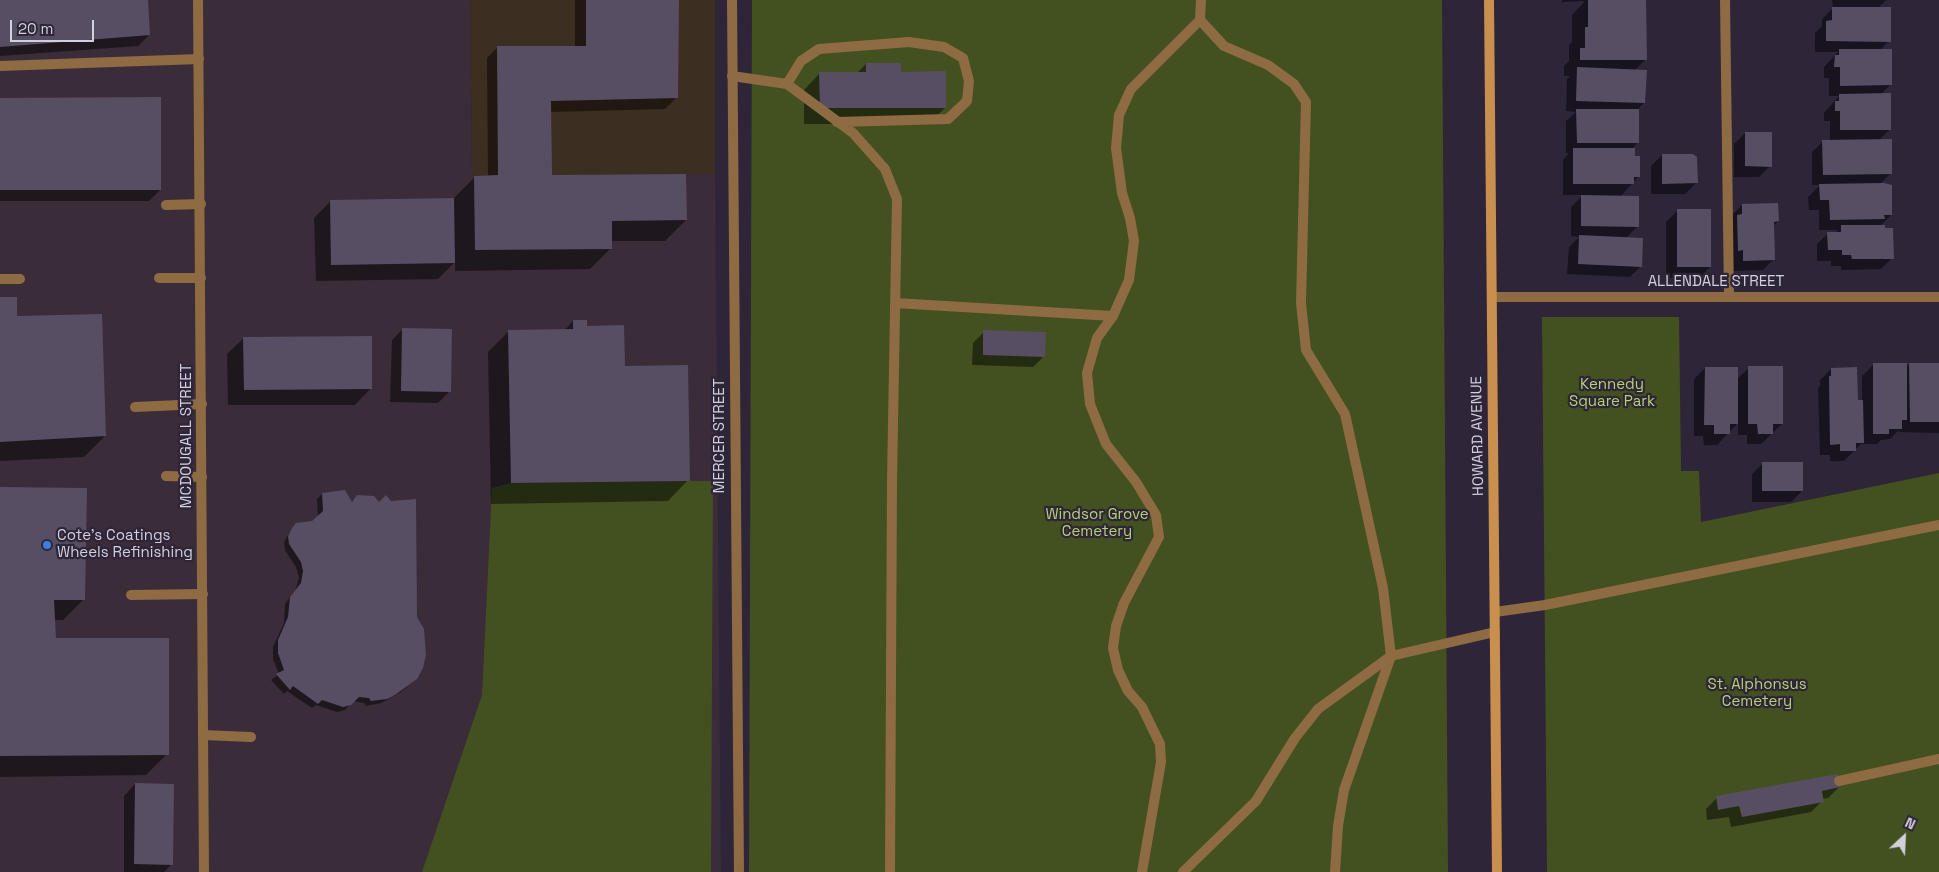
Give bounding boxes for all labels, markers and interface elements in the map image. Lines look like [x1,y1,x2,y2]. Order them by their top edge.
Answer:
scale bar [12,10,96,42]
text: 20 m [18,19,53,38]
street label: ALLENDALE STREET [1648,273,1784,291]
street label: MCDOUGALL STREET [178,364,196,508]
street label: HOWARD AVENUE [1468,376,1488,496]
park label: Kennedy Square Park [1569,376,1655,411]
street label: MERCER STREET [711,378,729,494]
park label: Windsor Grove Cemetery [1045,506,1149,541]
place label: Cote's Coatings Wheels Refinishing [57,527,193,562]
marker: Cote's Coatings Wheels Refinishing [41,539,53,551]
park label: St. Alphonsus Cemetery [1707,676,1807,711]
north arrow [1879,812,1929,862]
text: N [1902,813,1918,834]

